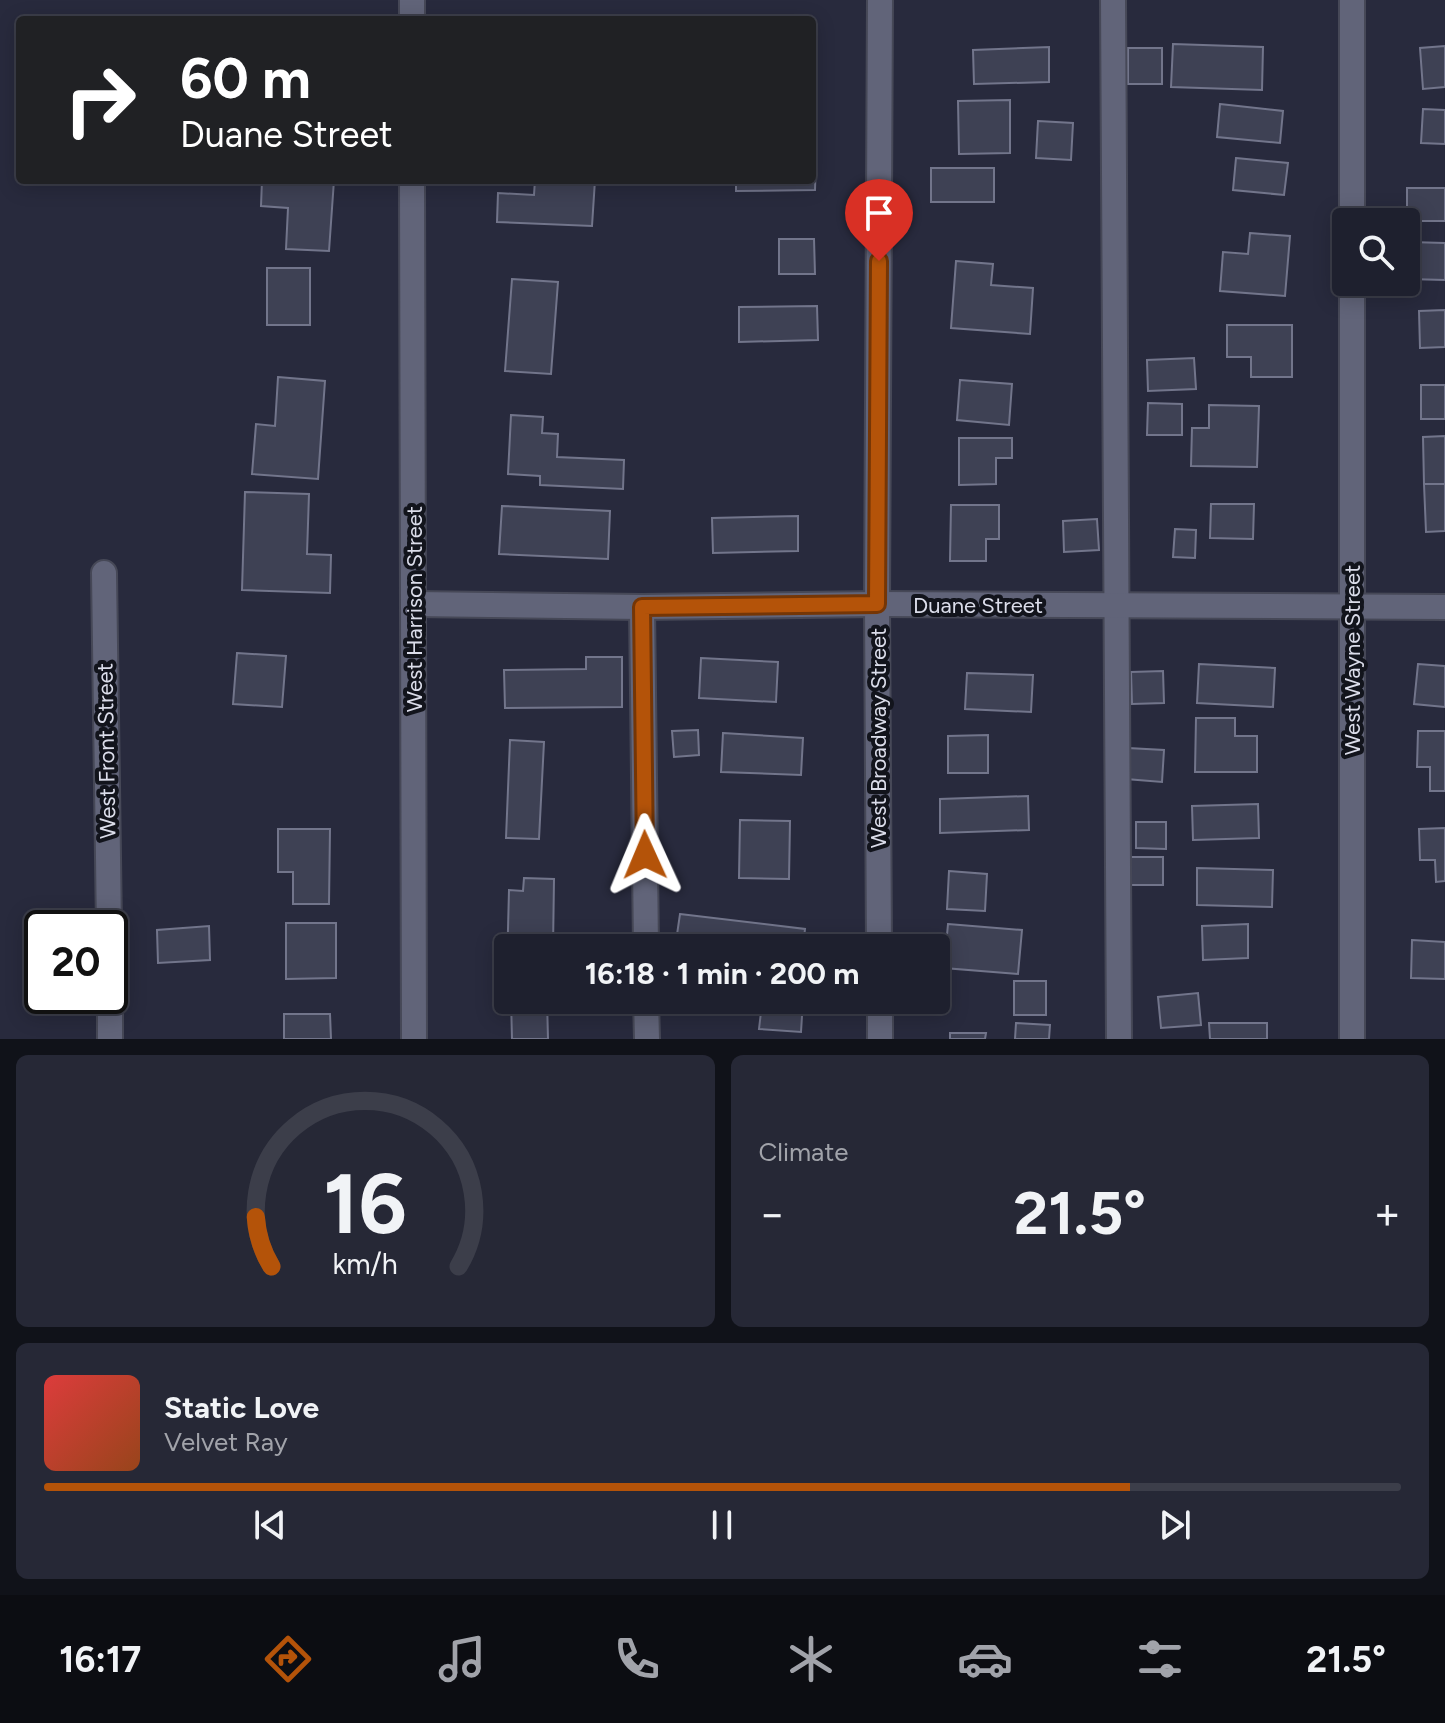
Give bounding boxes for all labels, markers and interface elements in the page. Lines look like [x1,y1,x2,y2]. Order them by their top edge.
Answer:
text: 60 m [180,45,311,112]
icon: right [48,48,152,152]
text: Duane Street [180,113,393,156]
pin [845,179,913,261]
icon: arrive [857,191,901,235]
map controls [1332,208,1420,296]
button: search [1332,208,1420,296]
street label: West Harrison Street [401,506,428,712]
street label: West Wayne Street [1339,565,1366,755]
street label: Duane Street [913,592,1043,619]
street label: West Broadway Street [865,628,892,848]
street label: West Front Street [91,663,122,839]
position arrow [603,813,687,897]
speed limit sign: 20 [24,910,128,1014]
text: 16:18 · 1 min · 200 m [585,955,859,992]
text: Climate [759,1136,848,1168]
text: 16 [324,1154,407,1254]
text: 21.5° [1014,1177,1146,1249]
text: − [759,1187,786,1240]
text: + [1374,1187,1401,1240]
text: km/h [333,1247,398,1281]
text: Static Love [164,1389,319,1426]
text: Velvet Ray [164,1426,288,1458]
icon: previous [248,1503,292,1547]
icon: pause [700,1503,744,1547]
icon: next [1153,1503,1197,1547]
icon: directions [260,1631,316,1687]
icon: music [434,1631,490,1687]
icon: phone [609,1631,665,1687]
icon: climate [783,1631,839,1687]
icon: car [957,1631,1013,1687]
icon: filters [1132,1631,1188,1687]
text: 16:17 [59,1638,141,1681]
text: 21.5° [1306,1638,1386,1681]

